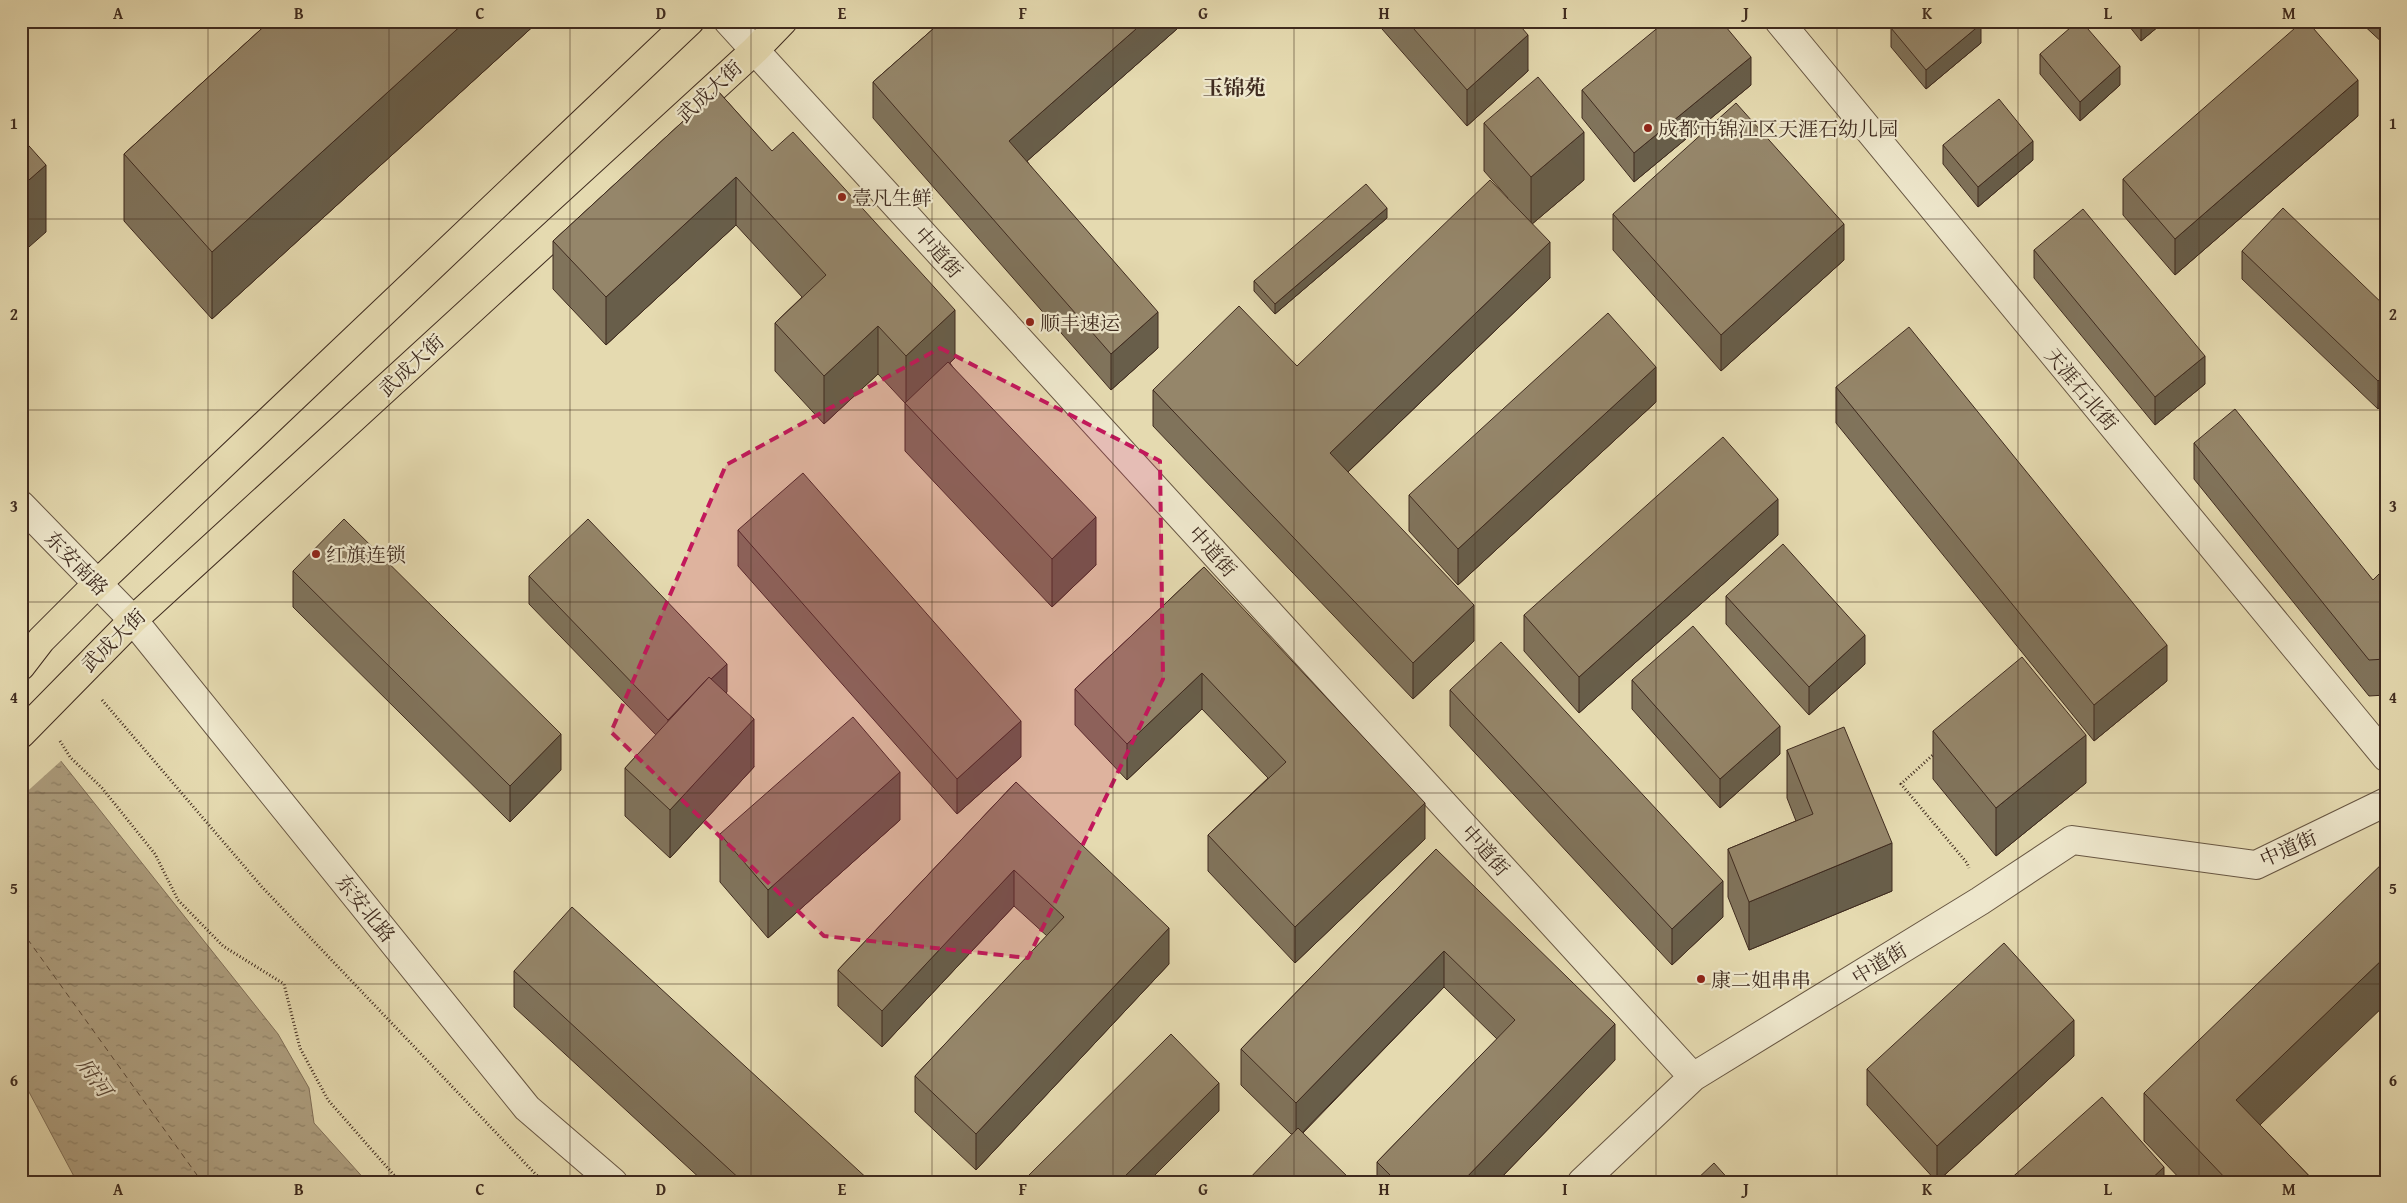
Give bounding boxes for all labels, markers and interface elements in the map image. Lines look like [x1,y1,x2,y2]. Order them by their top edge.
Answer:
text: A [113,1,124,25]
text: B [294,1,304,25]
text: C [475,1,485,25]
text: D [656,1,666,25]
text: E [838,1,847,25]
text: F [1019,1,1027,25]
text: G [1198,1,1208,25]
text: H [1378,1,1390,25]
text: I [1562,1,1568,25]
text: J [1740,1,1749,25]
text: K [1922,1,1933,25]
text: L [2104,1,2113,25]
text: M [2282,1,2296,25]
street label: 武成大街 [670,53,748,129]
district label: 玉锦苑 [1203,72,1266,103]
text: 1 [10,111,18,135]
text: 1 [2389,111,2397,135]
place label: 成都市锦江区天涯石幼儿园 [1658,114,1898,143]
marker: 成都市锦江区天涯石幼儿园 [1642,122,1654,134]
place label: 壹凡生鲜 [852,183,932,212]
marker: 壹凡生鲜 [836,191,848,203]
street label: 中道街 [908,220,970,284]
text: 2 [10,302,18,326]
text: 2 [2389,302,2397,326]
place label: 顺丰速运 [1040,308,1120,337]
marker: 顺丰速运 [1024,316,1036,328]
street label: 武成大街 [372,327,450,403]
street label: 天涯石北街 [2039,341,2125,437]
text: 3 [10,494,18,518]
text: 3 [2389,494,2397,518]
street label: 中道街 [1182,519,1244,583]
street label: 东安南路 [39,524,115,602]
place label: 红旗连锁 [326,540,406,569]
marker: 红旗连锁 [310,548,322,560]
street label: 武成大街 [74,602,152,678]
text: 4 [10,685,18,709]
text: 4 [2389,685,2397,709]
street label: 中道街 [1455,818,1517,882]
street label: 中道街 [2255,823,2321,873]
street label: 东安北路 [330,868,402,948]
text: 5 [10,876,18,900]
text: 5 [2389,876,2397,900]
street label: 中道街 [1846,935,1912,991]
place label: 康二姐串串 [1711,965,1811,994]
marker: 康二姐串串 [1695,973,1707,985]
water label: 府河 [70,1051,122,1106]
text: 6 [10,1068,18,1092]
text: 6 [2389,1068,2397,1092]
text: A [113,1177,124,1201]
text: B [294,1177,304,1201]
text: C [475,1177,485,1201]
text: D [656,1177,666,1201]
text: E [838,1177,847,1201]
text: F [1019,1177,1027,1201]
text: G [1198,1177,1208,1201]
text: H [1378,1177,1390,1201]
text: I [1562,1177,1568,1201]
text: J [1740,1177,1749,1201]
text: K [1922,1177,1933,1201]
text: L [2104,1177,2113,1201]
text: M [2282,1177,2296,1201]

